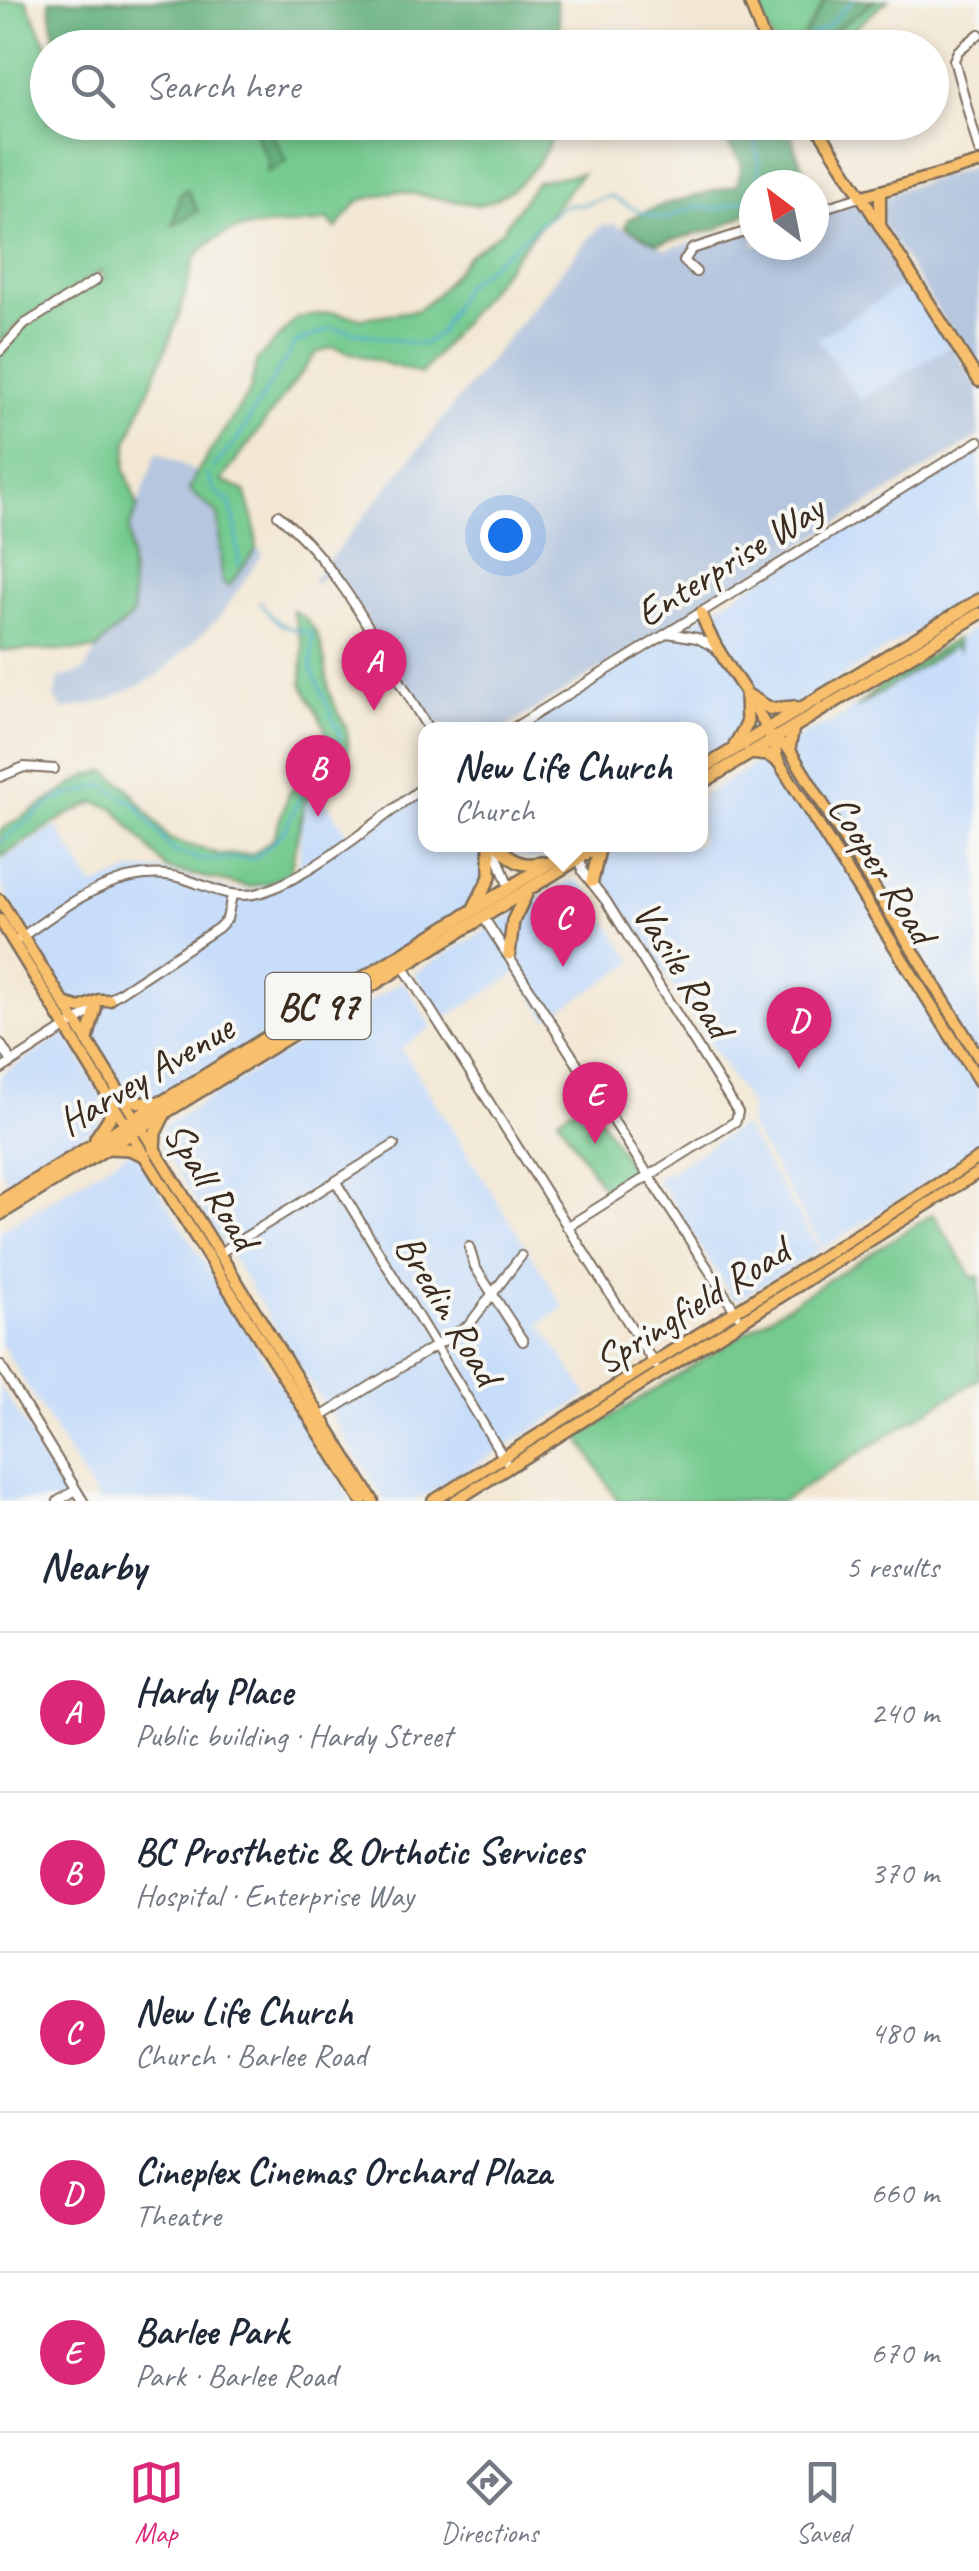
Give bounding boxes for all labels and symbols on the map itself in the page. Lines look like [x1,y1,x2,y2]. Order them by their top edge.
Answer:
north arrow [739,170,829,260]
street label: Enterprise Way [626,482,836,638]
your location [480,510,531,561]
pin: A [342,628,406,711]
pin: B [286,734,350,817]
street label: Cooper Road [817,786,950,958]
pin: C [530,884,596,967]
street label: Vasile Road [622,892,748,1052]
road number: BC 97 [266,973,370,1039]
pin: D [766,986,832,1069]
street label: Harvey Avenue [49,1001,245,1147]
pin: E [562,1062,628,1144]
street label: Spall Road [152,1112,273,1264]
street label: Springfield Road [585,1223,804,1385]
street label: Bredin Road [384,1225,516,1400]

